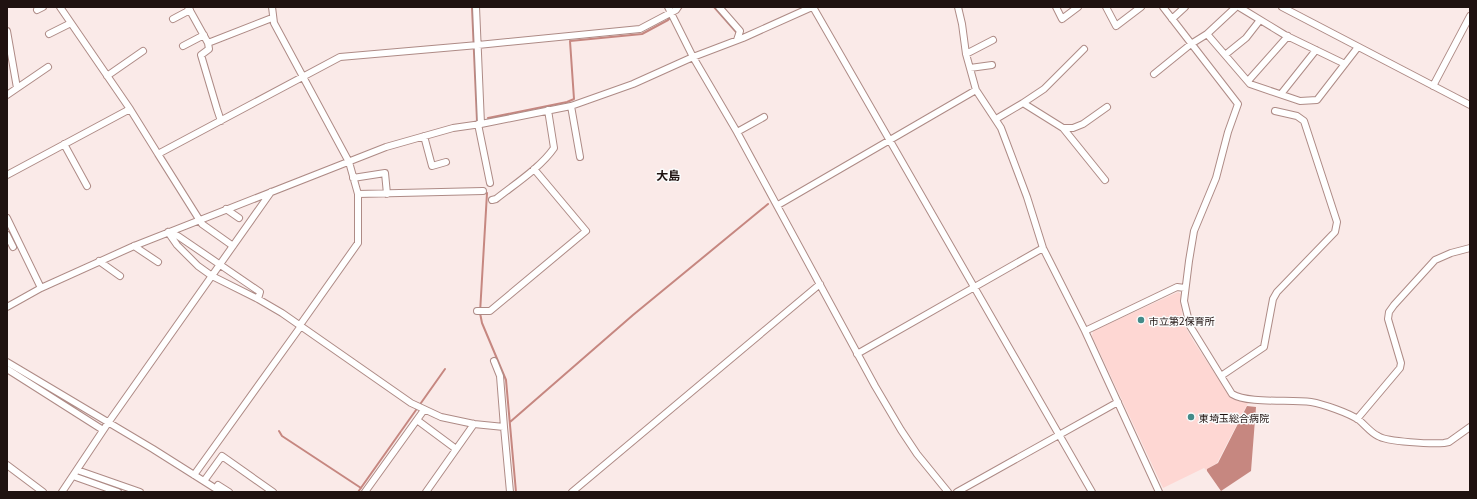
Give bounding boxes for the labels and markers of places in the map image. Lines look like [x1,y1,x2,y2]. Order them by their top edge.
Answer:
place label: 市立第2保育所 [1149,313,1215,328]
marker: 市立第2保育所 [1136,315,1146,325]
place label: 東埼玉総合病院 [1199,410,1269,425]
marker: 東埼玉総合病院 [1186,412,1196,422]

